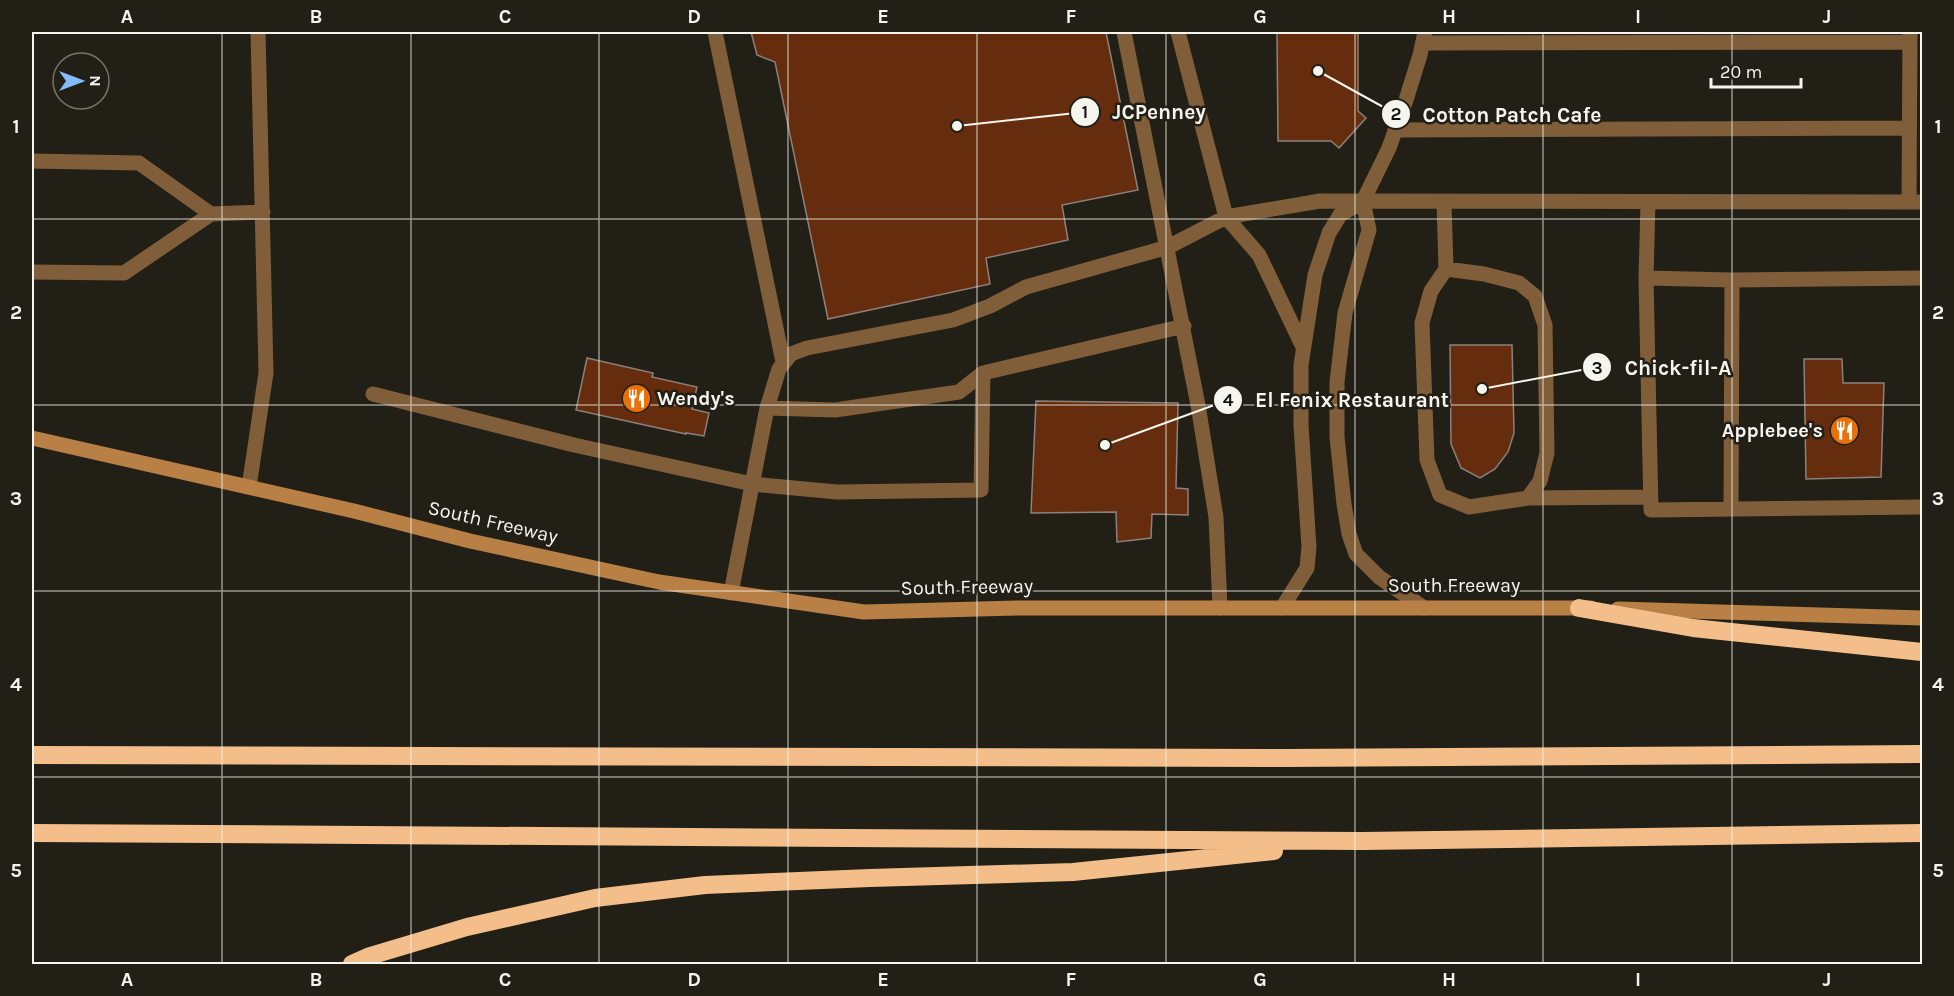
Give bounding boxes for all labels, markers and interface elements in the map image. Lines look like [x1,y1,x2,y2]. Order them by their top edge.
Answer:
text: A [121,5,134,28]
text: B [310,5,322,28]
text: C [499,5,511,28]
text: D [687,5,701,28]
text: E [877,5,889,28]
text: F [1066,5,1077,28]
text: G [1253,5,1267,28]
text: H [1442,5,1456,28]
text: I [1635,5,1641,28]
text: J [1823,5,1831,28]
north arrow [51,51,111,111]
scale bar [1711,51,1801,89]
text: 20 m [1720,61,1762,83]
text: N [86,75,105,87]
callout: JCPenney [1070,92,1218,131]
callout: Cotton Patch Cafe [1381,95,1614,134]
text: JCPenney [1112,100,1206,124]
text: 1 [1082,101,1088,123]
text: 2 [1391,103,1401,125]
text: Cotton Patch Cafe [1423,103,1601,127]
text: 1 [12,115,20,138]
text: 1 [1934,115,1942,138]
text: 2 [10,301,22,324]
text: 2 [1932,301,1944,324]
callout: Chick-fil-A [1582,348,1743,387]
text: Chick-fil-A [1625,356,1731,380]
text: 3 [1591,357,1603,379]
callout: El Fenix Restaurant [1213,380,1461,419]
restaurant icon: Wendy's [620,382,652,414]
place label: Wendy's [657,387,735,410]
text: El Fenix Restaurant [1255,388,1449,412]
text: 4 [1223,389,1234,411]
restaurant icon: Applebee's [1828,414,1860,446]
place label: Applebee's [1722,419,1823,442]
text: 3 [10,487,22,510]
text: 3 [1932,487,1944,510]
street label: South Freeway [426,496,560,548]
street label: South Freeway [901,574,1033,600]
street label: South Freeway [1388,574,1520,597]
text: 4 [10,673,22,696]
text: 4 [1932,673,1944,696]
text: 5 [10,859,22,882]
text: 5 [1932,859,1944,882]
text: A [121,968,134,991]
text: B [310,968,322,991]
text: C [499,968,511,991]
text: D [687,968,701,991]
text: E [877,968,889,991]
text: F [1066,968,1077,991]
text: G [1253,968,1267,991]
text: H [1442,968,1456,991]
text: I [1635,968,1641,991]
text: J [1823,968,1831,991]

